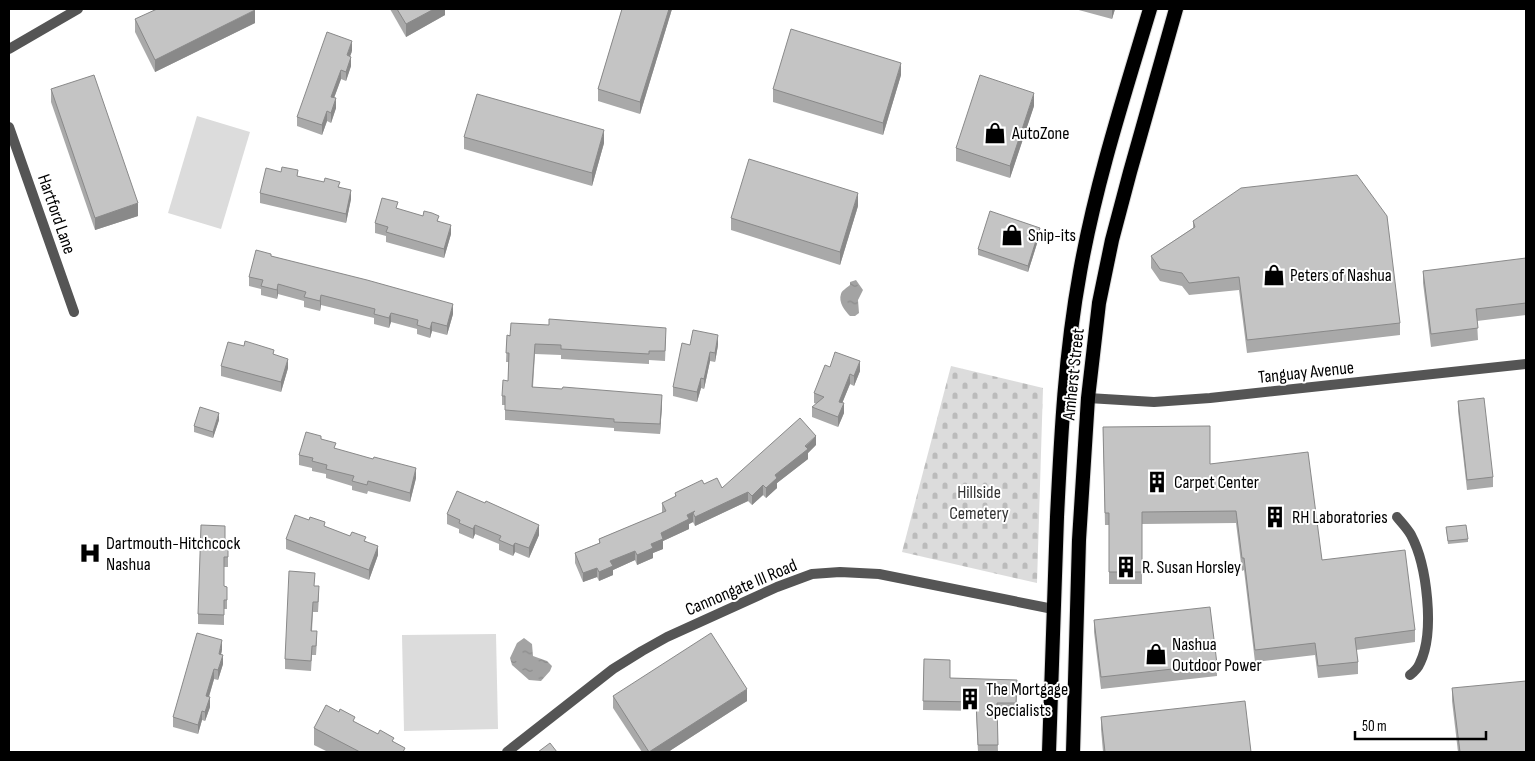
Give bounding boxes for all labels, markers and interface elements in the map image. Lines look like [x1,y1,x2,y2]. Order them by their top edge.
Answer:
shop icon: AutoZone [982,120,1008,146]
place label: AutoZone [1011,123,1070,144]
street label: Hartford Lane [33,171,80,257]
shop icon: Snip-its [999,222,1025,248]
place label: Snip-its [1028,225,1076,246]
shop icon: Peters of Nashua [1261,262,1287,288]
place label: Peters of Nashua [1290,265,1392,286]
street label: Amherst Street [1058,327,1089,422]
street label: Tanguay Avenue [1257,357,1355,388]
building icon: Carpet Center [1144,469,1170,495]
place label: Carpet Center [1174,472,1259,493]
park label: Hillside Cemetery [949,482,1009,524]
building icon: RH Laboratories [1262,504,1288,530]
place label: RH Laboratories [1292,507,1388,528]
place label: Dartmouth-Hitchcock Nashua [106,533,240,575]
hospital icon: Dartmouth-Hitchcock Nashua [77,540,103,566]
building icon: R. Susan Horsley [1113,554,1139,580]
street label: Cannongate III Road [682,555,800,620]
place label: R. Susan Horsley [1142,557,1241,578]
place label: Nashua Outdoor Power [1172,634,1262,676]
shop icon: Nashua Outdoor Power [1143,641,1169,667]
place label: The Mortgage Specialists [986,679,1068,721]
building icon: The Mortgage Specialists [957,686,983,712]
scale bar [1355,708,1486,740]
text: 50 m [1362,717,1387,736]

